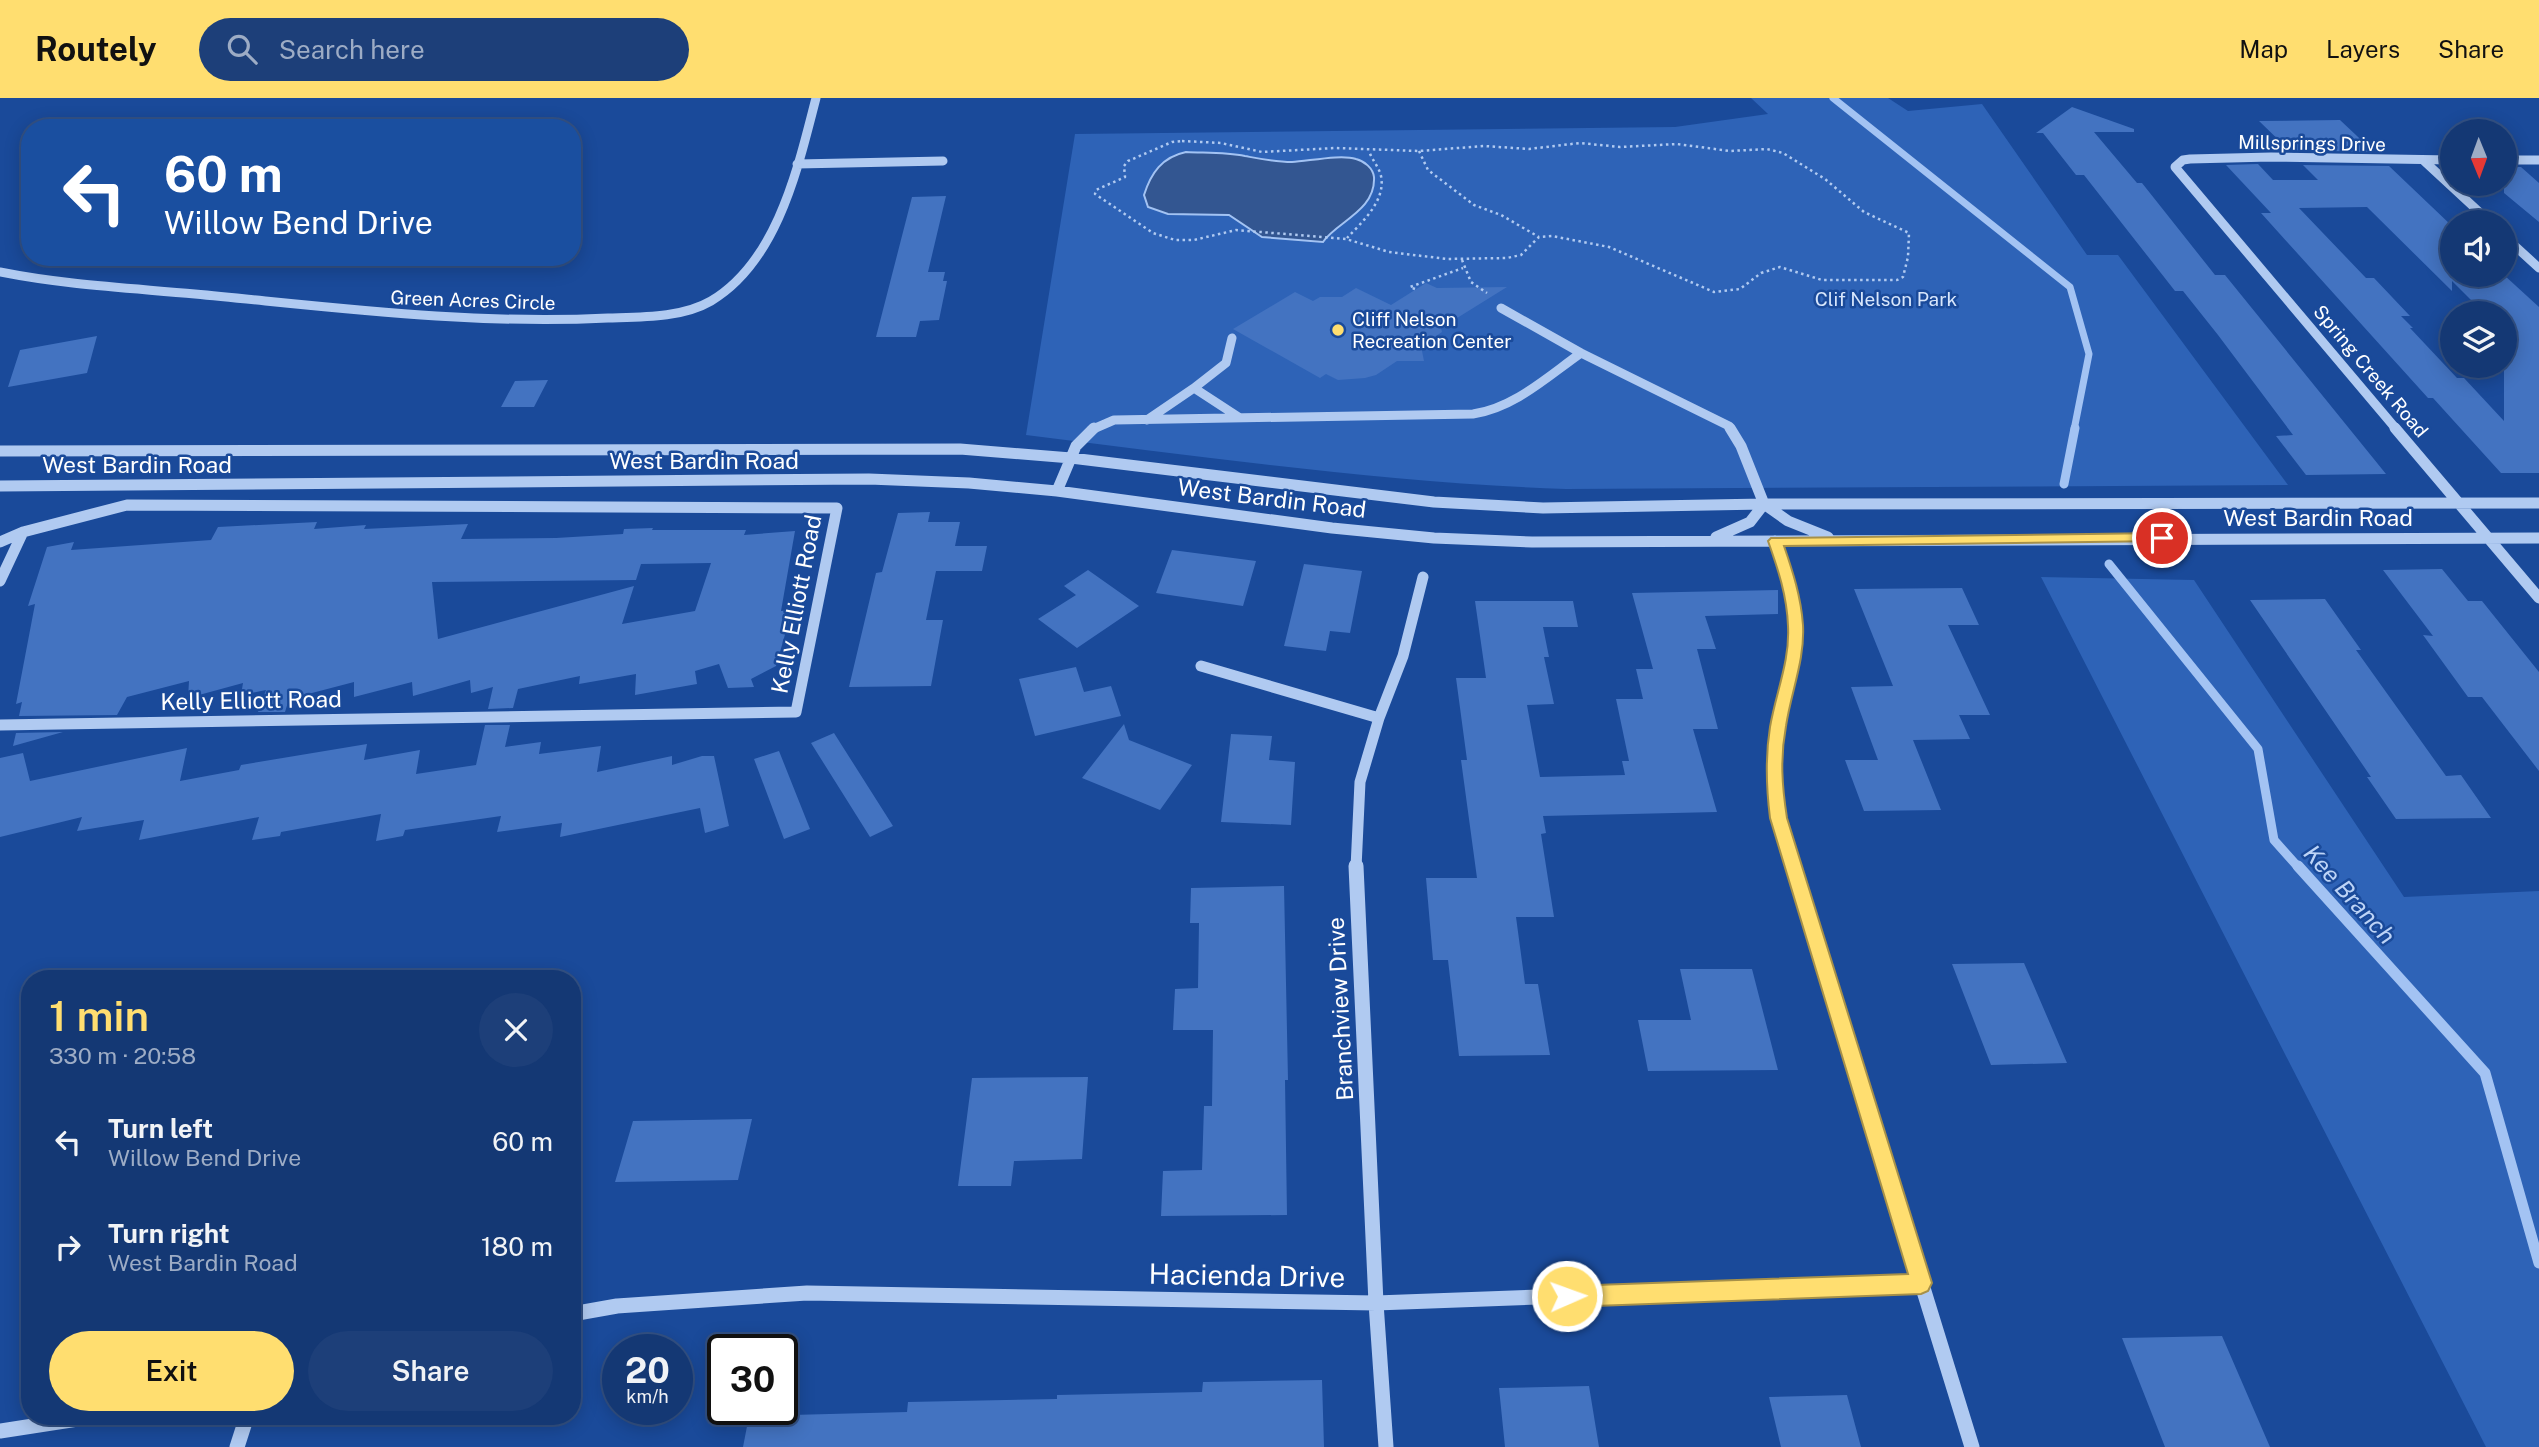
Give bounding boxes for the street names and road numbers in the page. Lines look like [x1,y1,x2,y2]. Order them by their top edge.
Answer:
street label: Millsprings Drive [2238,131,2386,155]
street label: Green Acres Circle [390,286,556,314]
street label: Spring Creek Road [2309,300,2433,442]
street label: West Bardin Road [609,447,799,474]
street label: West Bardin Road [42,451,232,478]
street label: West Bardin Road [1176,473,1368,523]
street label: West Bardin Road [2223,504,2413,531]
street label: Kelly Elliott Road [765,512,827,696]
street label: Kelly Elliott Road [160,685,342,715]
street label: Branchview Drive [1322,916,1358,1102]
street label: Hacienda Drive [1148,1257,1346,1293]

